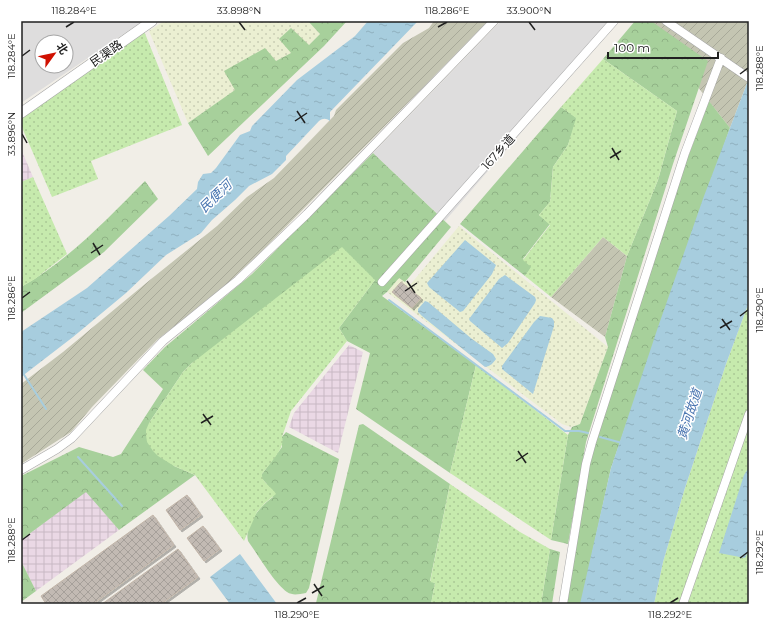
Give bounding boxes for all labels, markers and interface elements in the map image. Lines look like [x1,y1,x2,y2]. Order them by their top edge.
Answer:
text: 118.284°E [51,4,97,17]
text: 33.898°N [217,4,261,17]
text: 118.286°E [425,4,470,17]
text: 33.900°N [506,4,552,17]
text: 118.284°E [5,33,18,79]
north arrow [34,34,74,74]
scale bar [608,34,718,60]
street label: 民渠路 [87,37,125,69]
text: 北 [54,40,71,57]
text: 100 m [614,40,650,55]
text: 118.288°E [753,45,766,91]
text: 33.896°N [5,112,18,156]
street label: 167乡道 [478,131,518,173]
water label: 民便河 [195,175,237,215]
text: 118.286°E [5,275,18,320]
text: 118.290°E [753,287,766,333]
water label: 黄河故道 [673,385,705,441]
text: 118.288°E [5,517,18,563]
text: 118.292°E [753,530,766,574]
text: 118.290°E [274,608,320,621]
text: 118.292°E [648,608,692,621]

